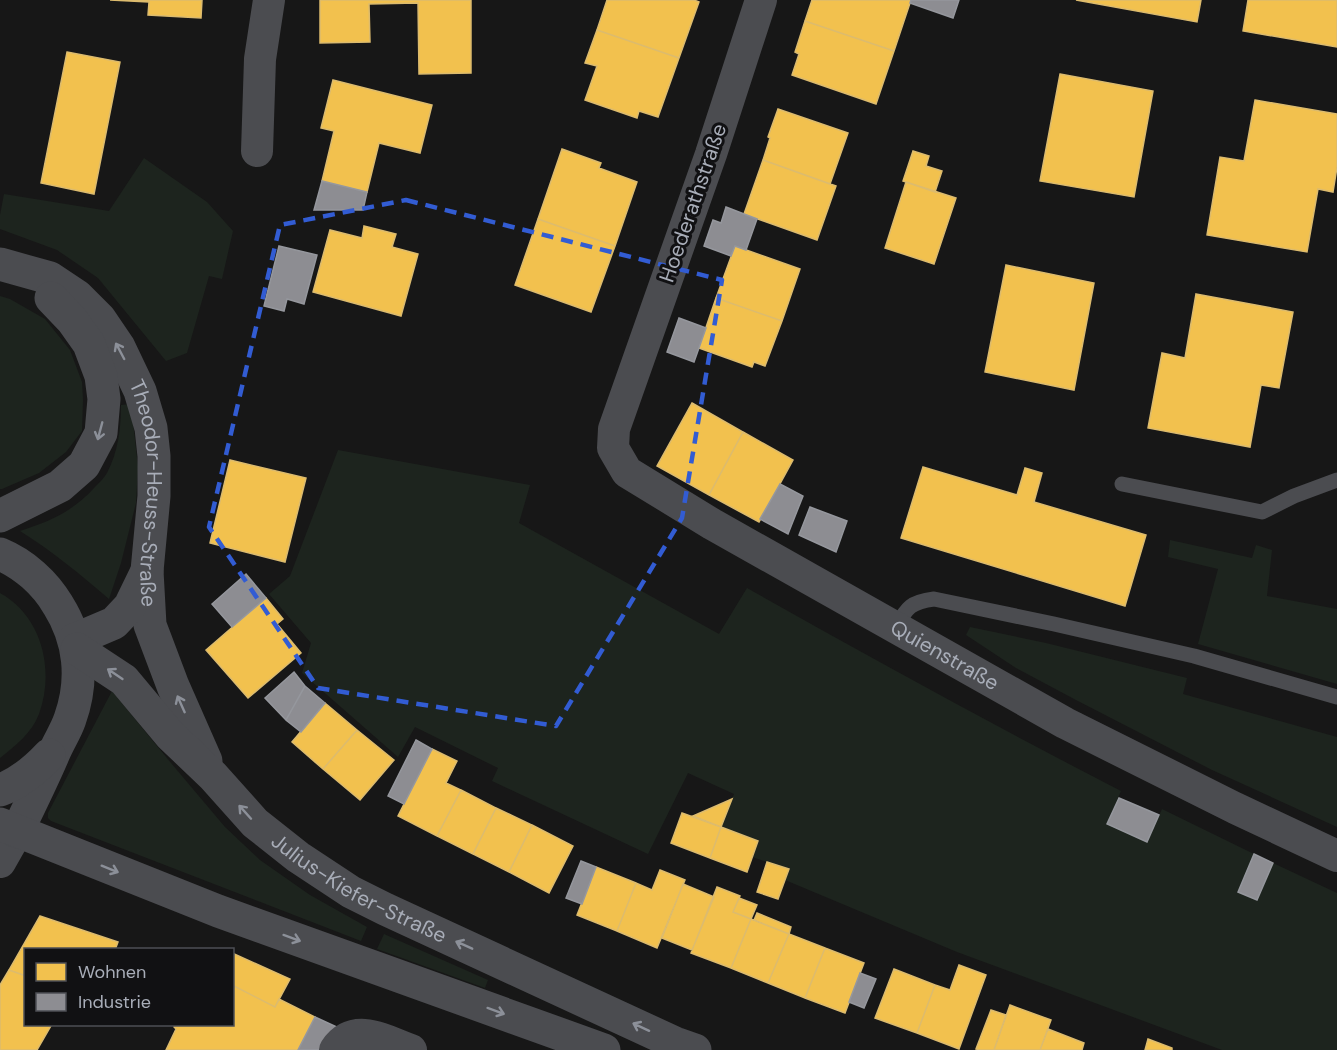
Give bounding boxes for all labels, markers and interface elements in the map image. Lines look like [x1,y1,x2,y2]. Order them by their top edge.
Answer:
street label: Hoederathstraße [653,120,733,286]
one-way arrow [114,343,126,360]
street label: Theodor-Heuss-Straße [123,375,168,608]
one-way arrow [93,421,105,440]
street label: Quienstraße [885,613,1004,697]
one-way arrow [107,668,123,680]
one-way arrow [174,695,186,713]
one-way arrow [238,805,252,820]
street label: Julius-Kiefer-Straße [265,827,451,950]
one-way arrow [100,864,119,875]
one-way arrow [283,934,301,945]
one-way arrow [456,939,474,951]
legend [24,948,234,1026]
text: Wohnen [78,960,146,984]
text: Industrie [78,990,151,1014]
one-way arrow [486,1006,505,1017]
one-way arrow [633,1020,651,1032]

